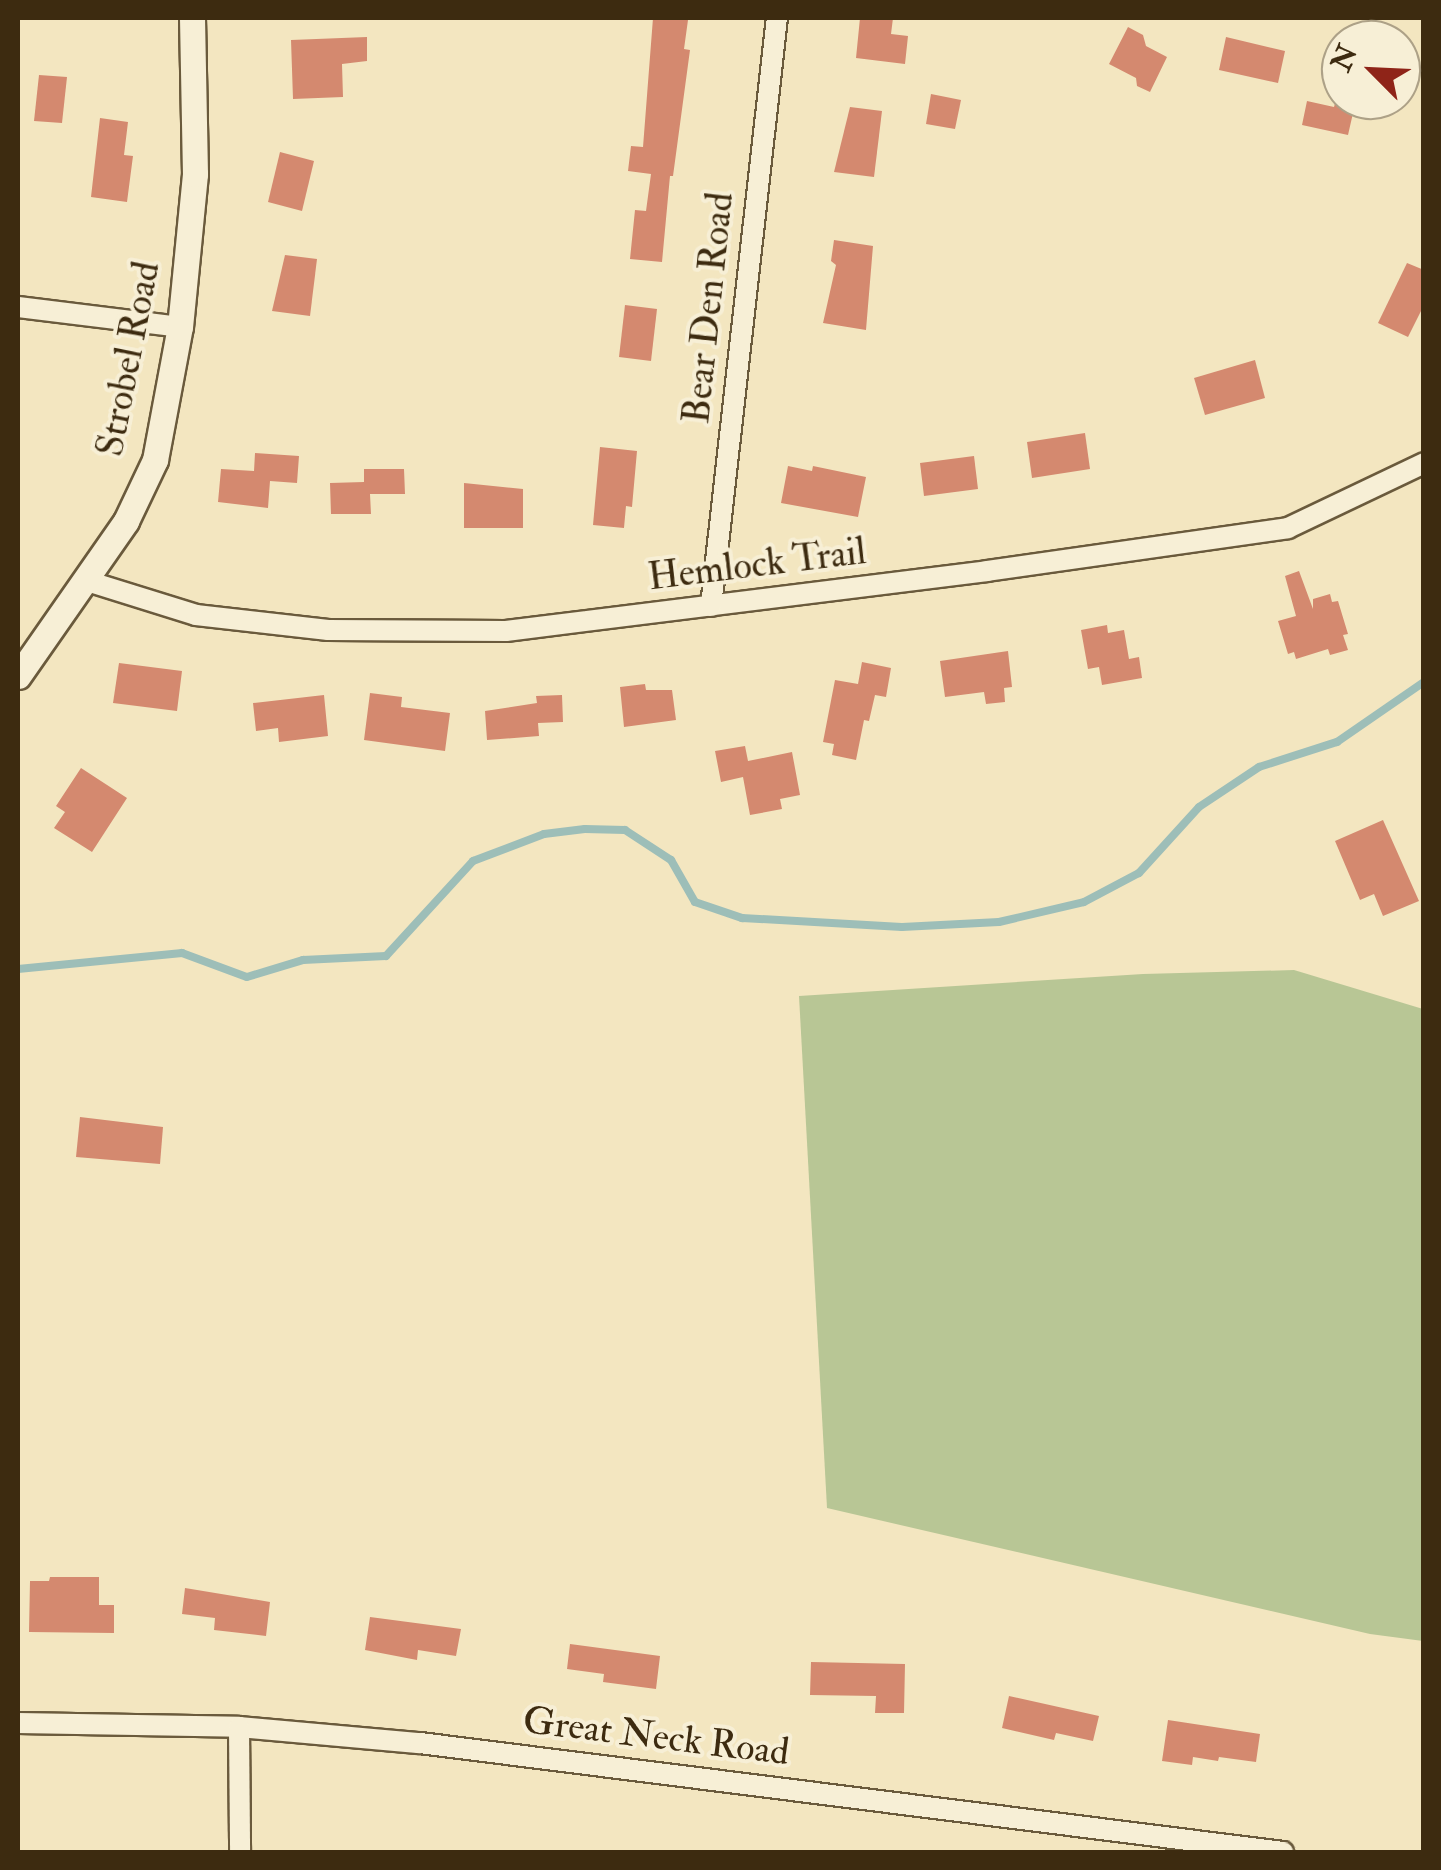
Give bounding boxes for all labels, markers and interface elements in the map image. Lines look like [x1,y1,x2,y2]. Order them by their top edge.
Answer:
north arrow [1321,20,1421,120]
text: N [1324,40,1366,77]
street label: Bear Den Road [674,190,744,426]
street label: Strobel Road [88,258,170,460]
street label: Hemlock Trail [645,529,869,601]
street label: Great Neck Road [520,1698,792,1776]

